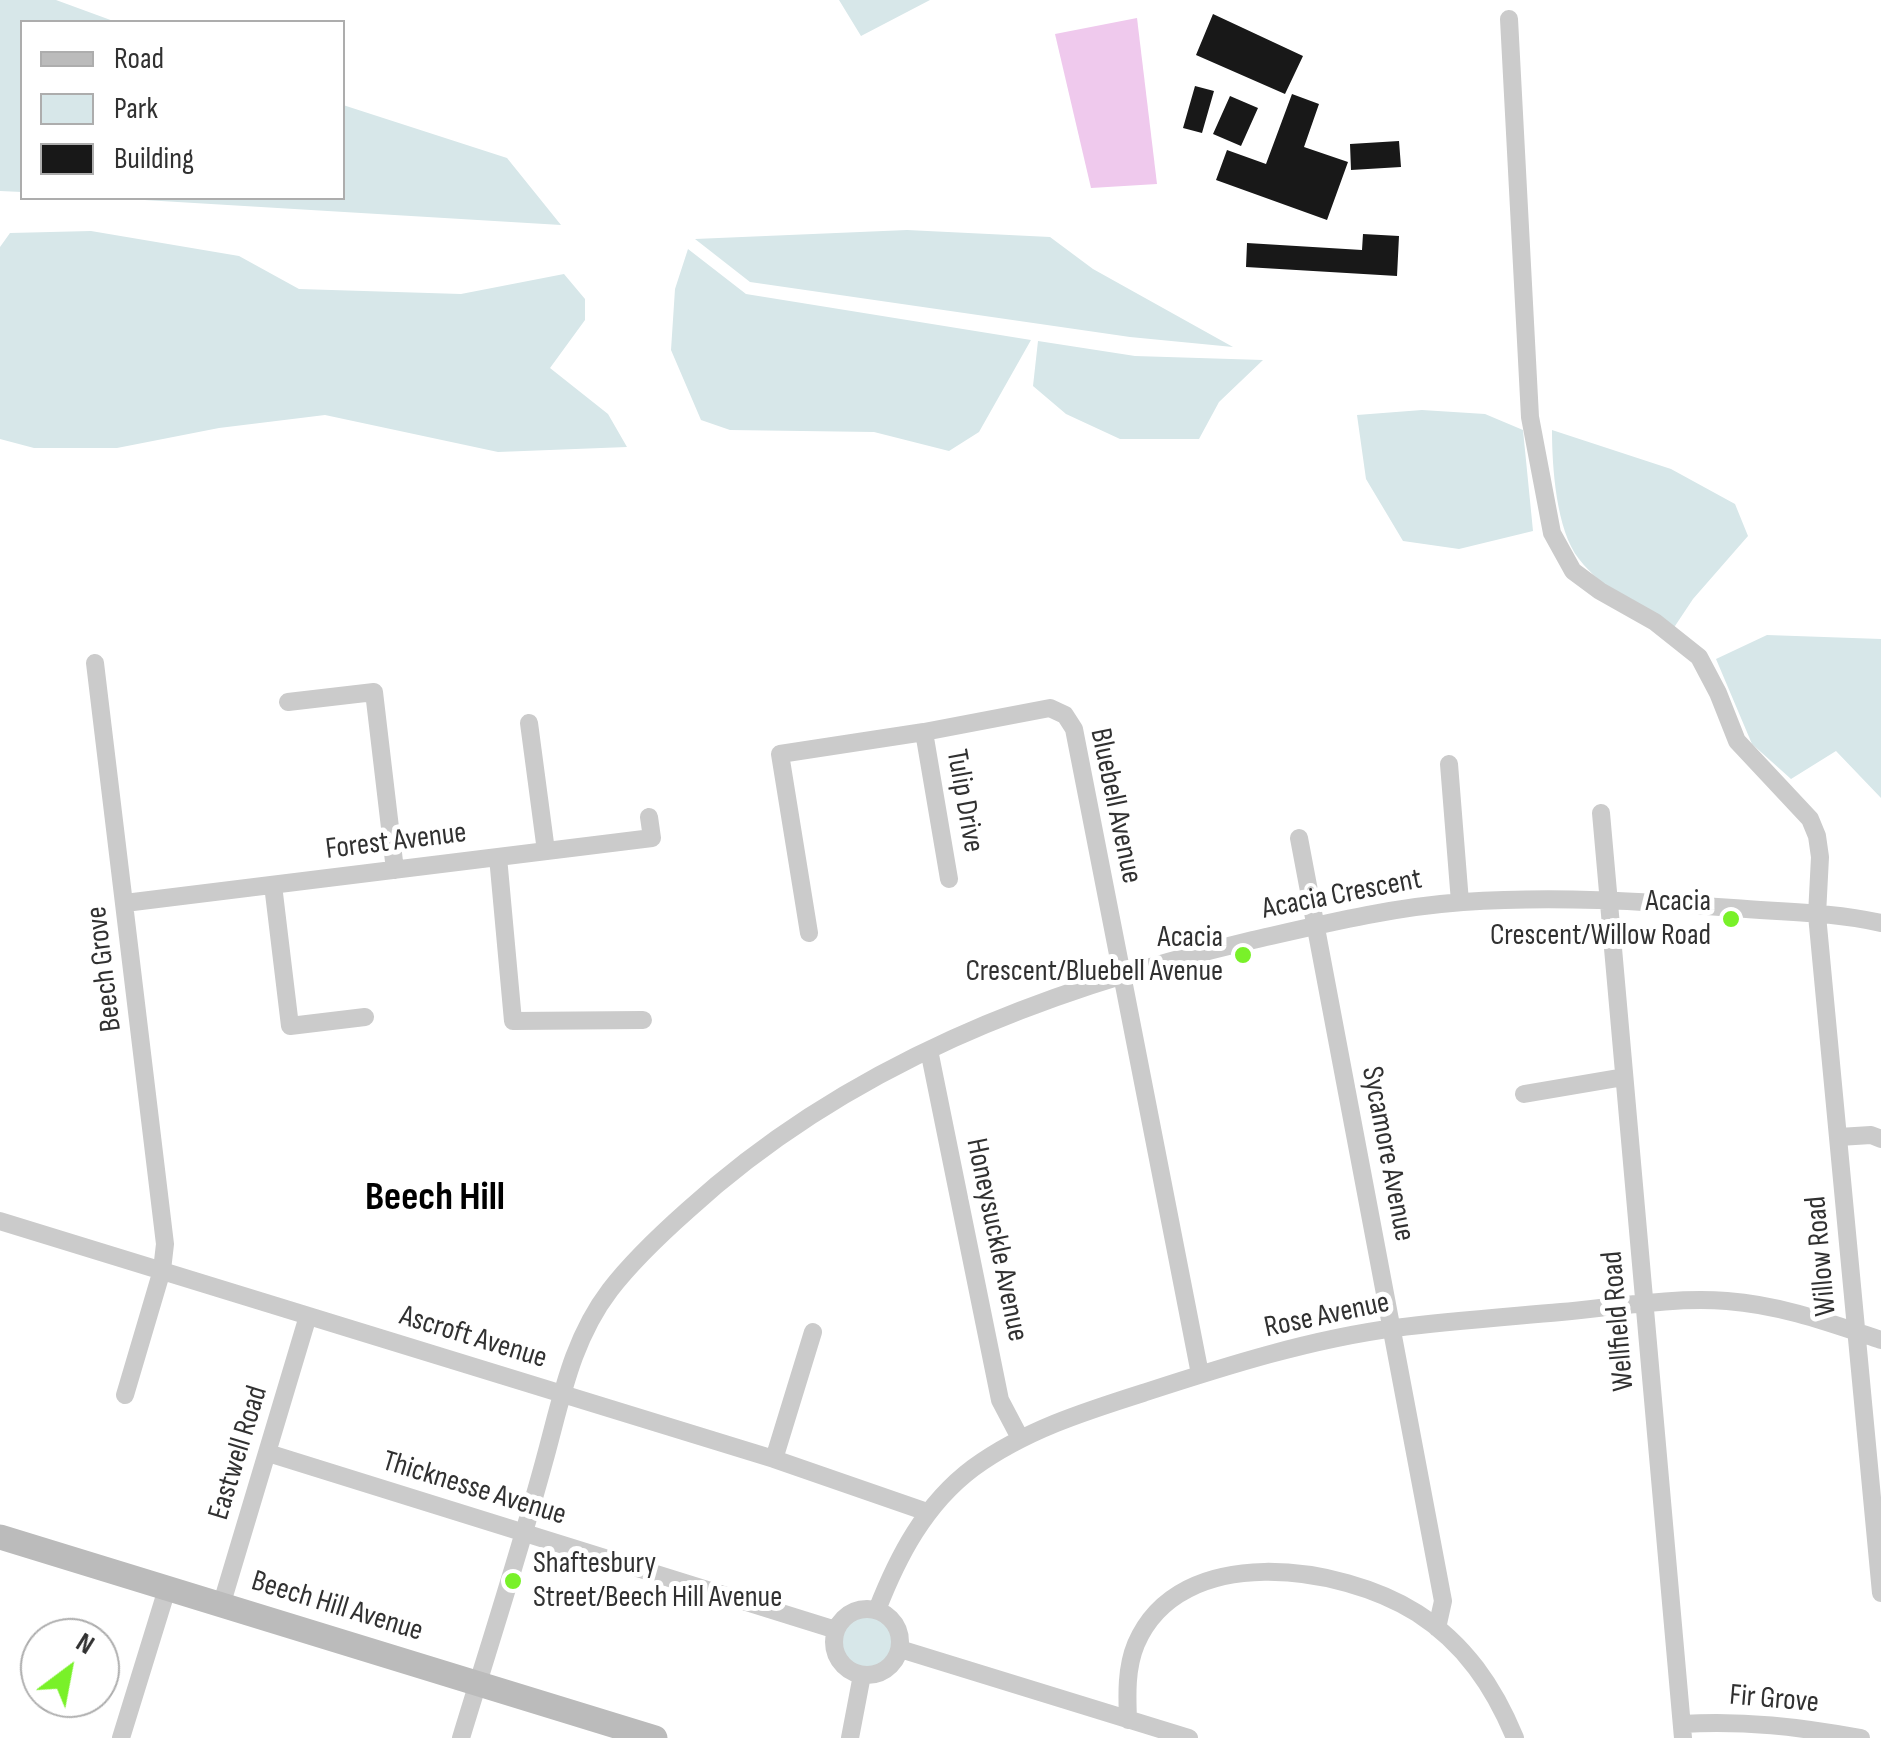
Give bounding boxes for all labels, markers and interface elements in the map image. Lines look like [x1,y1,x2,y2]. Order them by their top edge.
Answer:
legend [20,20,345,200]
text: Road [114,41,164,77]
text: Park [114,91,158,127]
text: Building [114,141,194,177]
street label: Bluebell Avenue [1081,725,1149,887]
street label: Tulip Drive [937,747,991,855]
street label: Forest Avenue [324,816,468,868]
street label: Acacia Crescent [1259,862,1425,928]
place label: Acacia Crescent/Willow Road [1490,884,1711,954]
street label: Beech Grove [79,904,131,1034]
marker: Acacia Crescent/Willow Road [1720,908,1742,930]
place label: Acacia Crescent/Bluebell Avenue [965,920,1223,990]
marker: Acacia Crescent/Bluebell Avenue [1232,944,1254,966]
street label: Sycamore Avenue [1352,1064,1422,1244]
street label: Honeysuckle Avenue [957,1135,1035,1345]
district label: Beech Hill [365,1175,505,1223]
street label: Willow Road [1799,1195,1845,1317]
street label: Wellfield Road [1595,1250,1643,1392]
street label: Rose Avenue [1261,1285,1393,1347]
street label: Ascroft Avenue [395,1299,551,1377]
street label: Eastwell Road [202,1382,276,1524]
street label: Thicknesse Avenue [378,1444,570,1534]
place label: Shaftesbury Street/Beech Hill Avenue [533,1546,782,1616]
street label: Beech Hill Avenue [247,1564,427,1650]
marker: Shaftesbury Street/Beech Hill Avenue [502,1570,524,1592]
north arrow [20,1618,120,1718]
text: N [70,1626,100,1662]
street label: Fir Grove [1728,1678,1820,1722]

